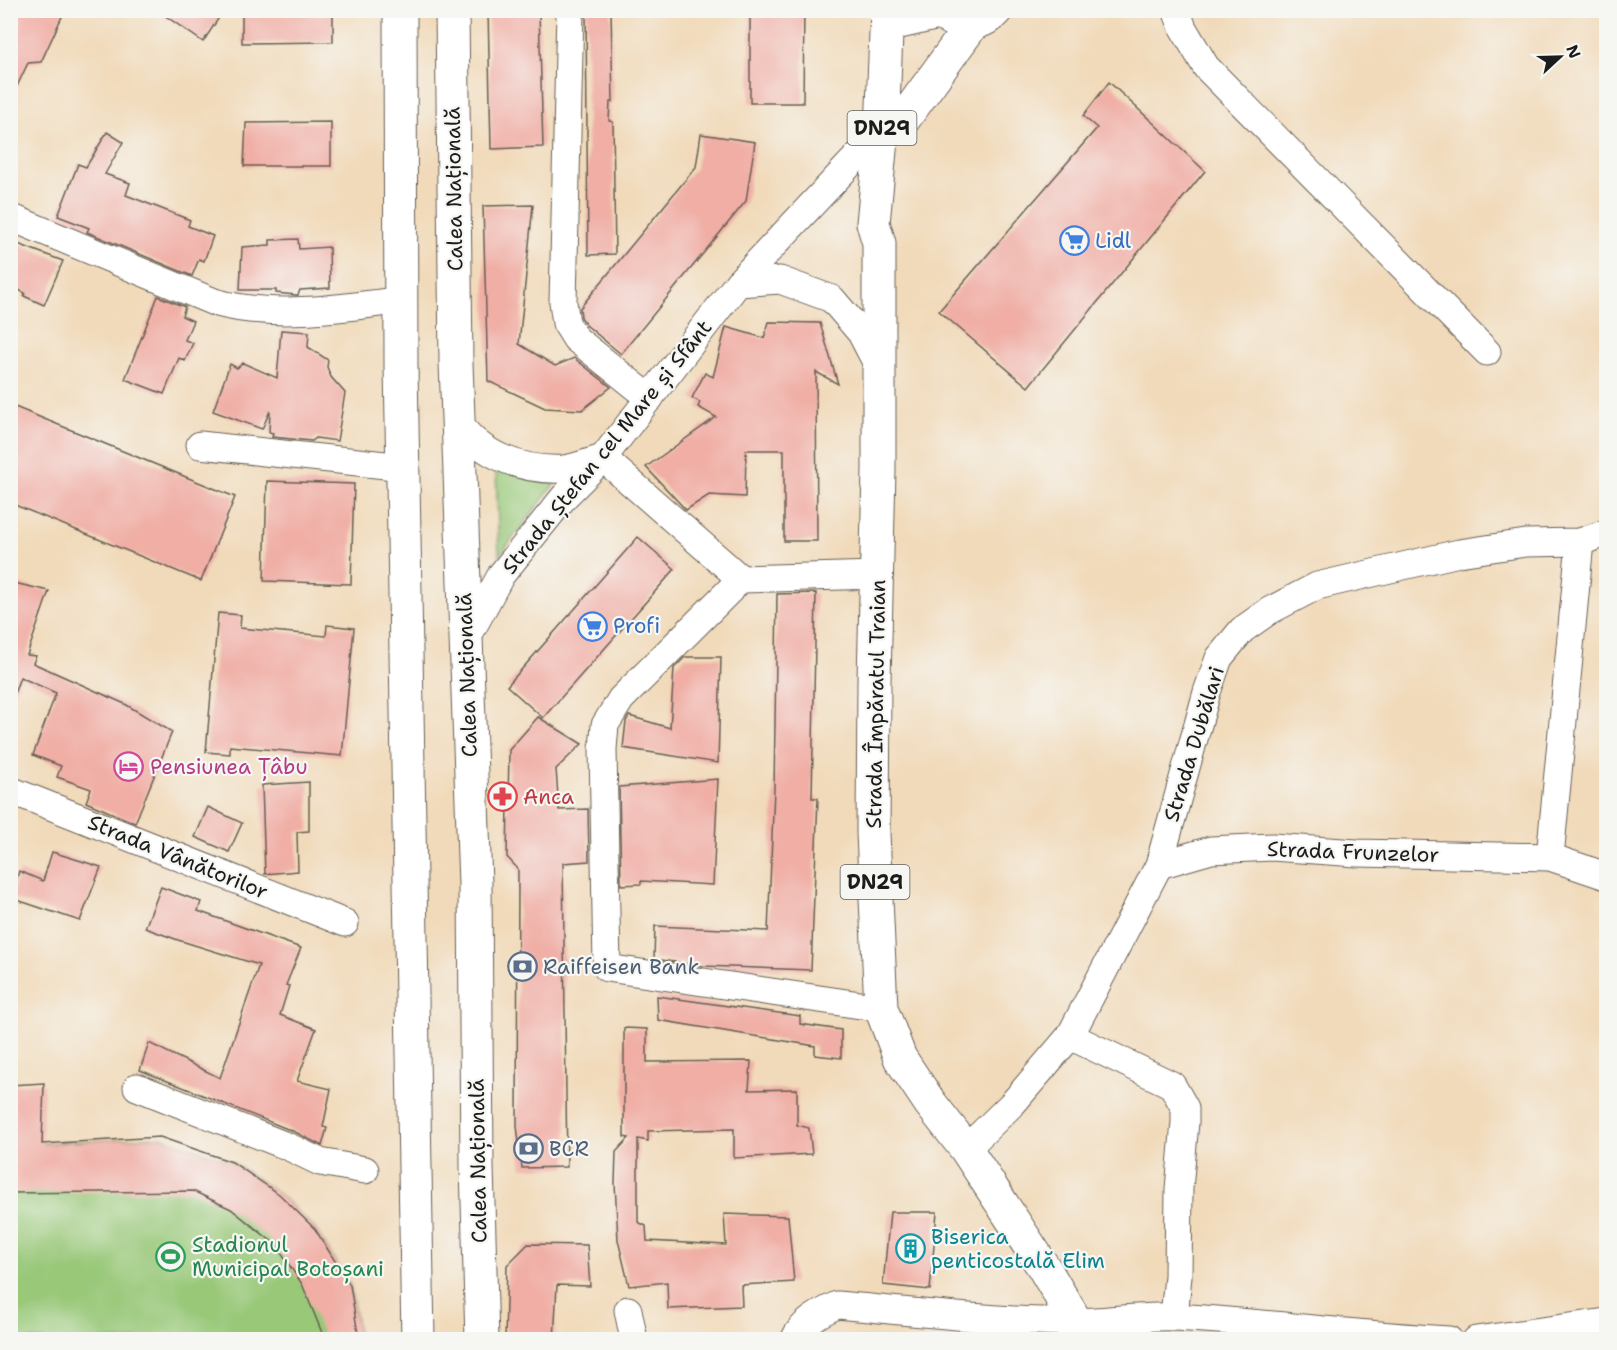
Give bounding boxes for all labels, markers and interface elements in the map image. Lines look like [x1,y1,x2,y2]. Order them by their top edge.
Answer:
north arrow [1530,27,1590,87]
text: N [1561,42,1586,61]
street label: Calea Națională [439,107,469,271]
road number: DN29 [848,111,916,145]
supermarket icon: Lidl [1058,225,1090,257]
place label: Lidl [1095,227,1132,255]
street label: Strada Ștefan cel Mare și Sfânt [496,314,719,580]
street label: Strada Împăratul Traian [859,579,892,829]
street label: Calea Națională [450,592,484,758]
supermarket icon: Profi [576,610,608,642]
place label: Profi [613,612,660,640]
street label: Strada Dubălari [1157,663,1231,825]
hotel icon: Pensiunea Țâbu [113,751,145,783]
place label: Pensiunea Țâbu [150,753,308,781]
pharmacy icon: Anca [486,781,518,813]
place label: Anca [523,783,574,811]
street label: Strada Vânătorilor [84,808,272,906]
street label: Strada Frunzelor [1266,835,1440,869]
road number: DN29 [840,865,910,899]
bank icon: Raiffeisen Bank [506,951,538,983]
place label: Raiffeisen Bank [543,953,699,981]
street label: Calea Națională [463,1079,493,1243]
bank icon: BCR [512,1133,544,1165]
place label: BCR [549,1135,589,1163]
place label: Biserica penticostală Elim [931,1223,1105,1275]
place label: Stadionul Municipal Botoșani [192,1231,384,1284]
building icon: Biserica penticostală Elim [894,1233,926,1265]
sports icon: Stadionul Municipal Botoșani [155,1241,187,1273]

